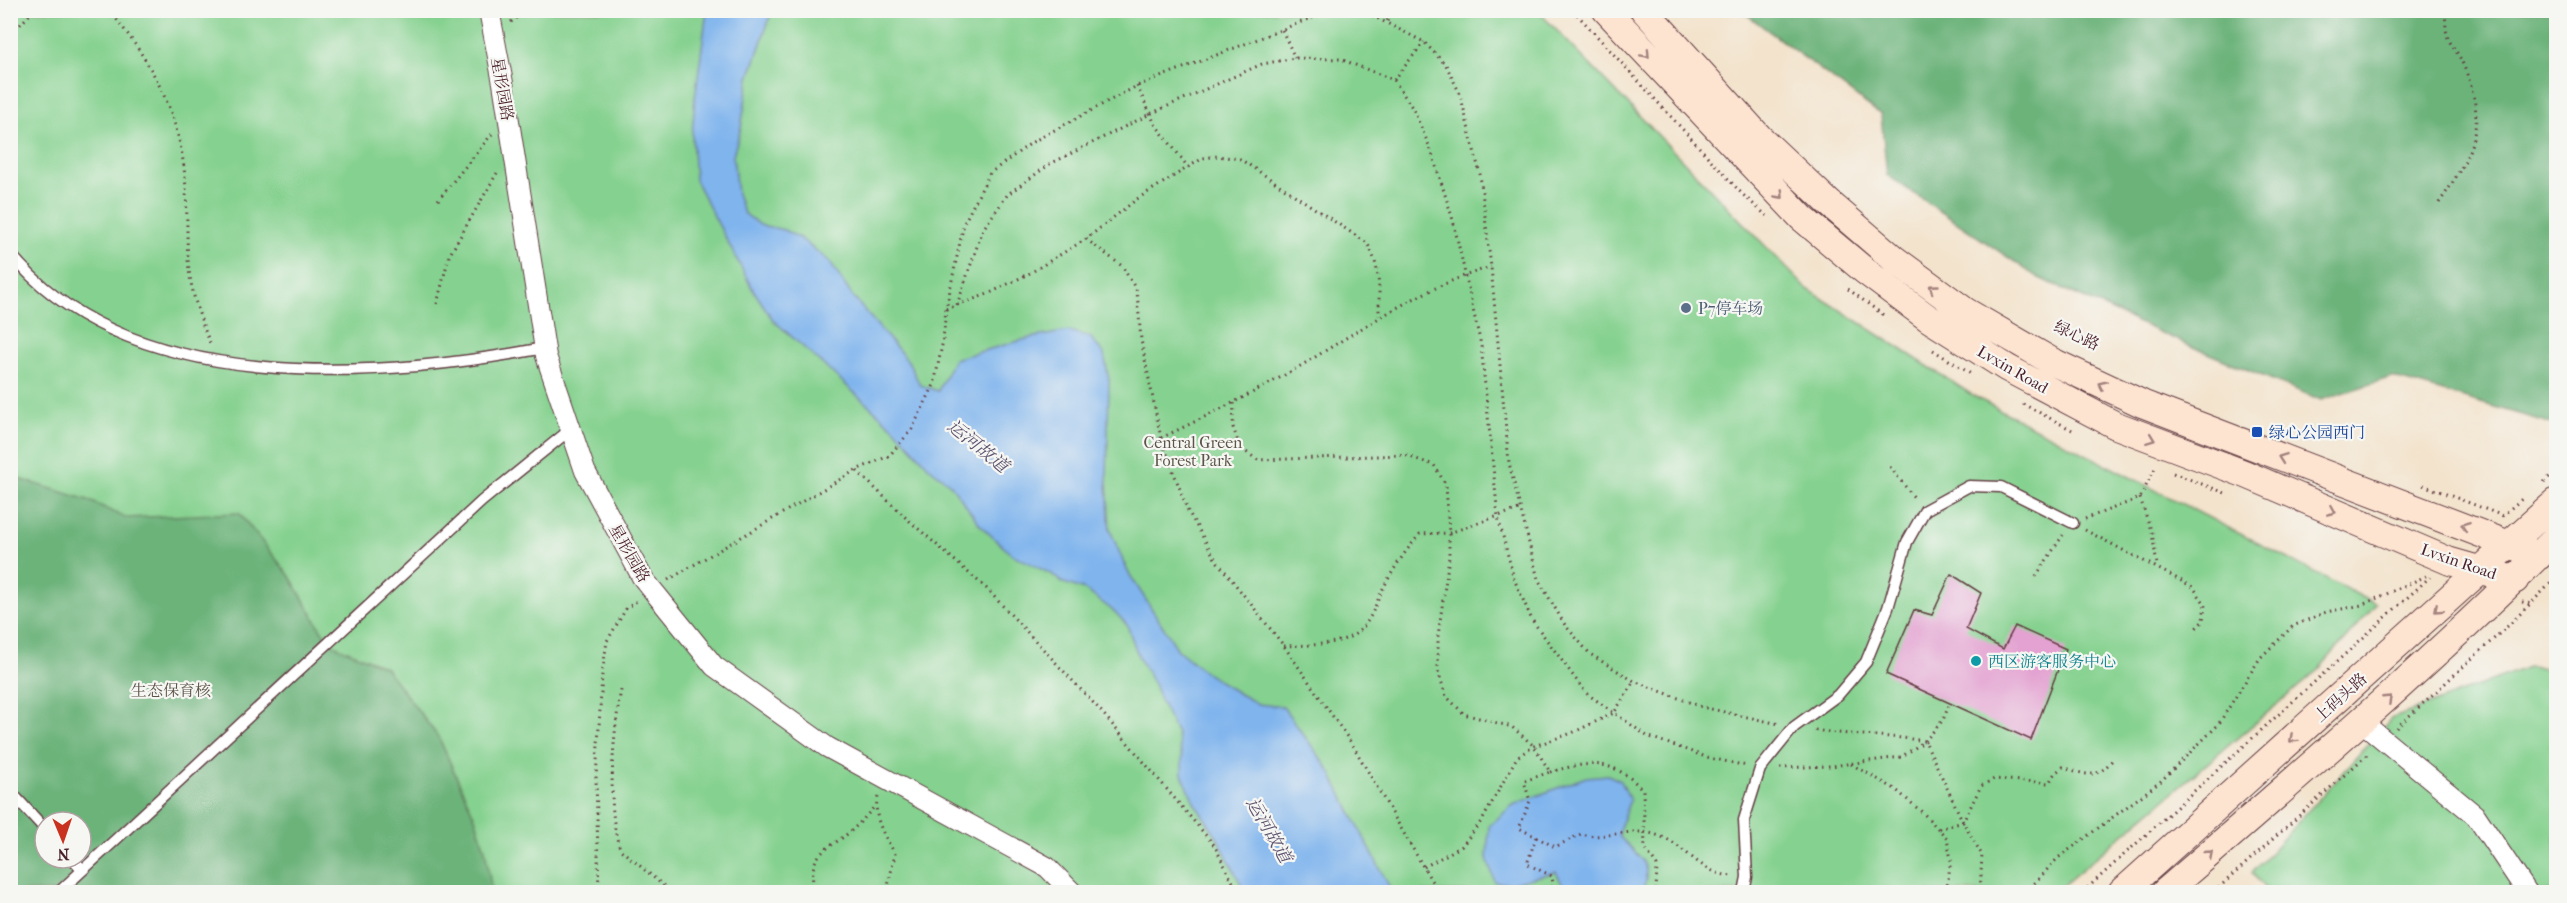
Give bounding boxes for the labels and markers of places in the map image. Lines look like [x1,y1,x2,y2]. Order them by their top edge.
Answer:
place label: P7停车场 [1698,299,1763,318]
marker: P7停车场 [1679,301,1693,315]
place label: 绿心公园西门 [2269,423,2365,442]
marker: 绿心公园西门 [2250,425,2264,439]
place label: 西区游客服务中心 [1988,652,2116,671]
marker: 西区游客服务中心 [1969,654,1983,668]

